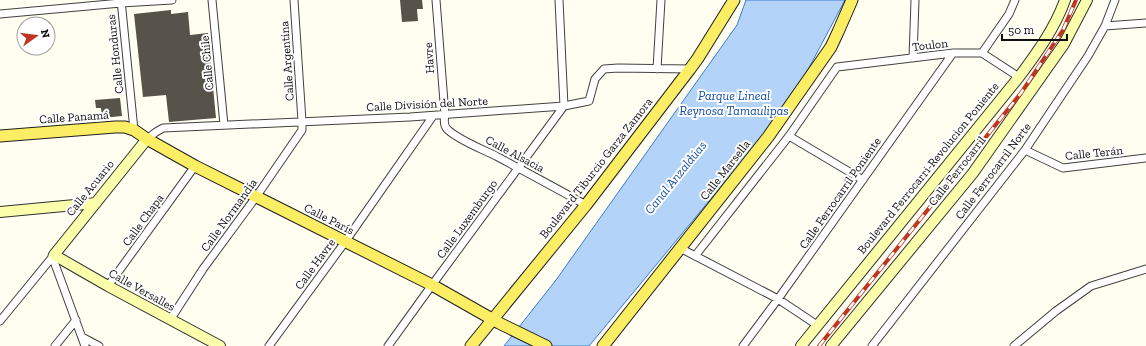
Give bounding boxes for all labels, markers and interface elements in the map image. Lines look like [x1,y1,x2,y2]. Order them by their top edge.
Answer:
street label: Calle Honduras [104,14,126,94]
north arrow [16,16,56,56]
scale bar [1002,16,1067,42]
street label: Calle Argentina [277,20,297,102]
text: 50 m [1008,23,1035,37]
text: N [38,28,53,40]
street label: Calle Chile [198,35,216,91]
street label: Toulon [911,36,949,54]
street label: Havre [421,42,437,74]
street label: Boulevard Ferrocarri-Revolucion Poniente [854,79,1002,257]
water label: Parque Lineal Reynosa Tamaulipas [679,88,789,118]
street label: Calle División del Norte [366,94,489,114]
street label: Boulevard Tiburcio Garza Zamora [537,95,655,241]
street label: Calle Panamá [39,108,109,126]
street label: Calle Ferrocarril Norte [952,120,1034,222]
street label: Calle Alsacia [483,133,547,175]
street label: Calle Ferrocarril [925,133,989,209]
street label: Calle Ferrocarril Poniente [796,134,884,251]
street label: Calle Marsella [697,137,753,203]
water label: Canal Anzaldúas [641,138,709,217]
street label: Calle Terán [1064,143,1124,163]
street label: Calle Acuario [63,157,117,219]
street label: Calle Normandía [198,176,260,254]
street label: Calle Luxemburgo [434,177,500,261]
street label: Calle Chapa [119,191,167,249]
street label: Calle París [302,200,356,238]
street label: Calle Havre [292,236,338,292]
street label: Calle Versalles [106,266,178,314]

